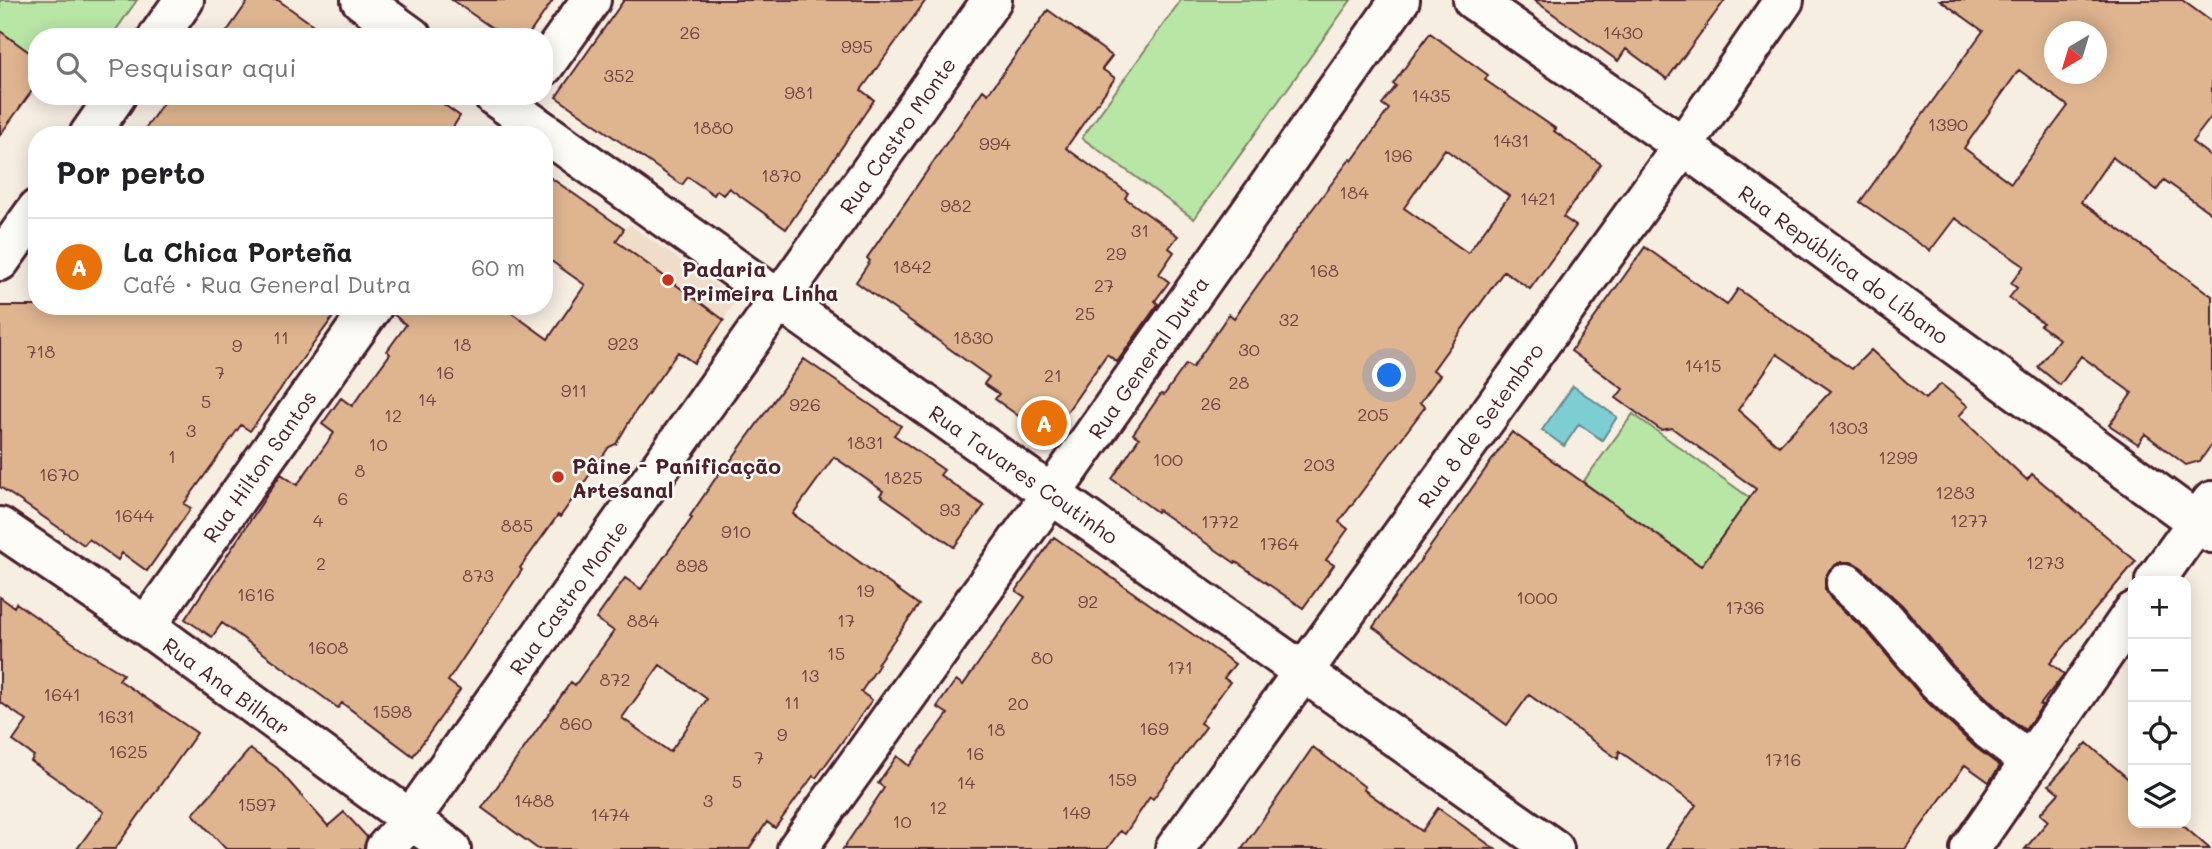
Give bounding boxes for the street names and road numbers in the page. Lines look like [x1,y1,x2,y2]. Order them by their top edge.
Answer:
street label: Rua Castro Monte [833,51,961,219]
street label: Rua República do Líbano [1733,179,1955,349]
street label: Rua General Dutra [1082,270,1214,444]
street label: Rua 8 de Setembro [1411,337,1549,513]
street label: Rua Hilton Santos [196,385,322,547]
street label: Rua Tavares Coutinho [924,398,1124,550]
street label: Rua Castro Monte [503,514,633,680]
street label: Rua Ana Bilhar [158,631,296,741]

